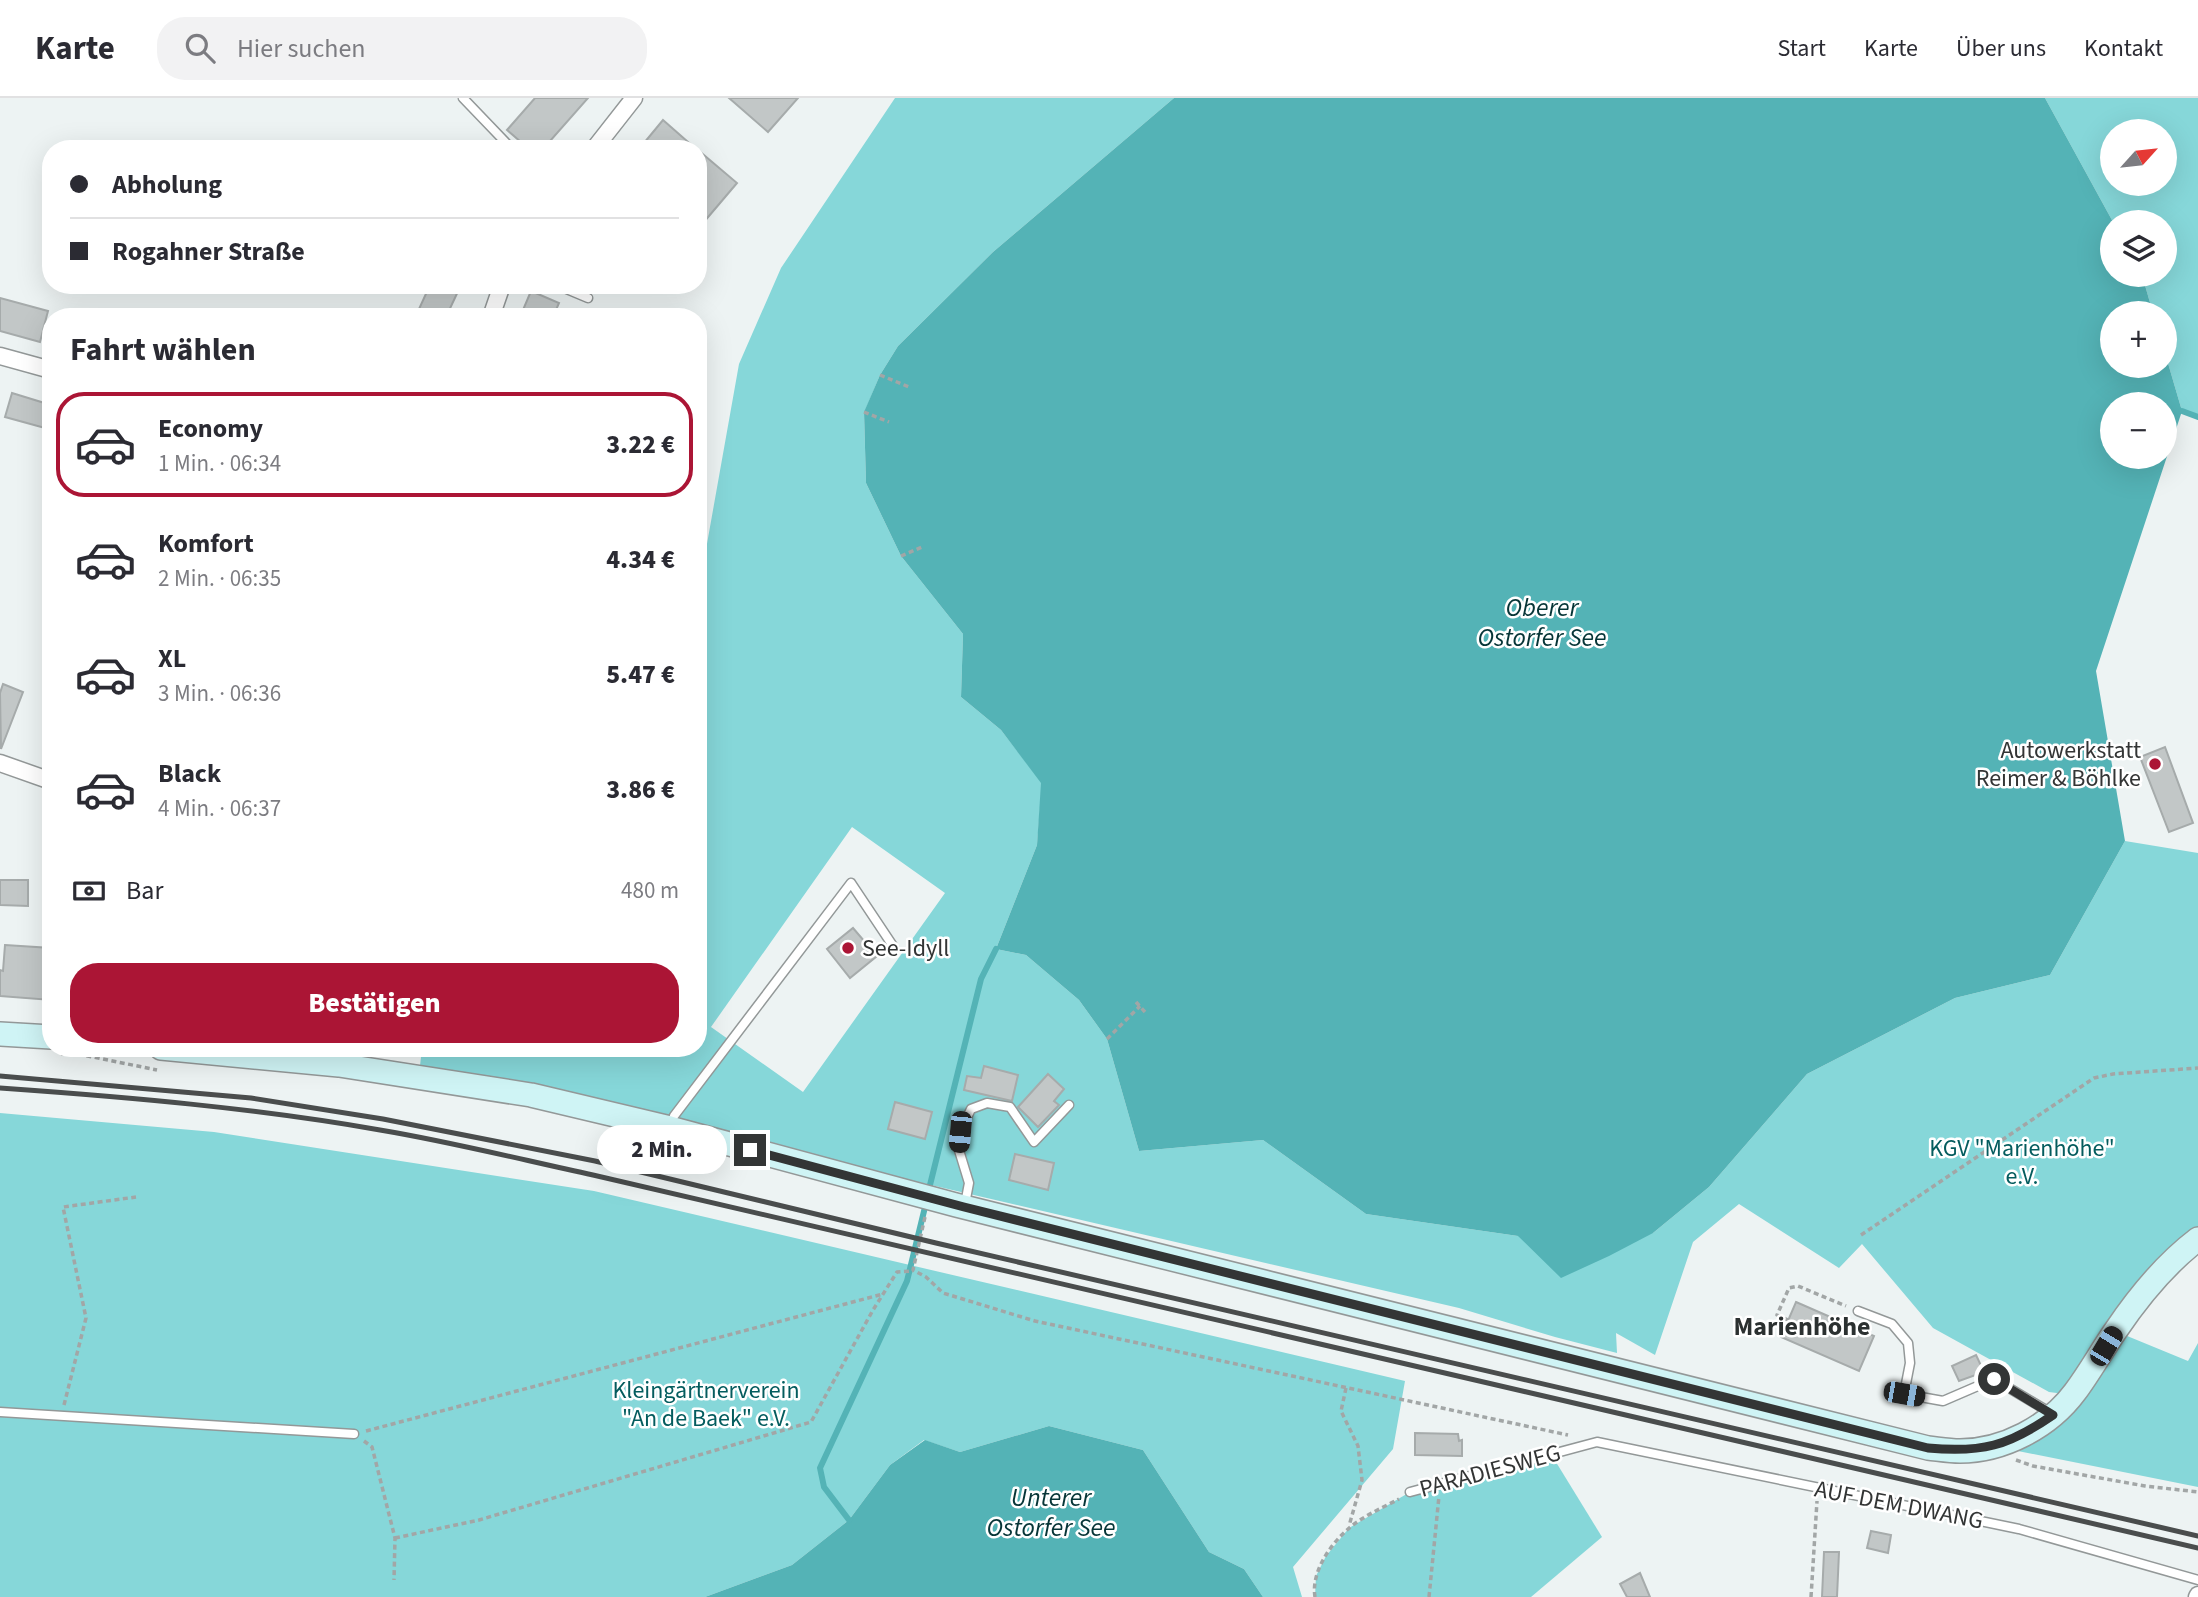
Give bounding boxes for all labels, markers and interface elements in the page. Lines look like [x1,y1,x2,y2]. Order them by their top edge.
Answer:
search box [157,17,647,80]
text: Karte [35,25,115,72]
icon: search [181,29,219,67]
text: Hier suchen [237,30,366,67]
text: Start [1778,31,1826,66]
text: Karte [1864,31,1918,66]
text: Über uns [1956,31,2046,66]
text: Kontakt [2084,31,2163,66]
north arrow [2100,119,2177,196]
map controls [2100,119,2177,469]
text: Abholung [112,166,222,203]
button: layers [2100,210,2177,287]
text: Rogahner Straße [112,233,305,270]
button: + [2100,301,2177,378]
text: Fahrt wählen [70,327,256,373]
button: − [2100,392,2177,469]
text: Economy [158,410,263,447]
icon: car [74,413,137,476]
text: 3.22 € [606,426,675,463]
text: 1 Min. · 06:34 [158,447,281,480]
text: Komfort [158,525,254,562]
icon: car [74,528,137,591]
text: 4.34 € [606,541,675,578]
text: 2 Min. · 06:35 [158,562,281,595]
water label: Oberer Ostorfer See [1477,589,1607,656]
text: XL [158,640,186,677]
icon: car [74,643,137,706]
text: 5.47 € [606,656,675,693]
text: 3 Min. · 06:36 [158,677,281,710]
place label: Autowerkstatt Reimer & Böhlke [1976,733,2141,796]
text: Black [158,755,221,792]
marker: Autowerkstatt Reimer & Böhlke [2147,756,2163,772]
icon: car [74,758,137,821]
text: 3.86 € [606,771,675,808]
text: 4 Min. · 06:37 [158,792,281,825]
icon: cash [70,872,108,910]
text: Bar [126,872,163,909]
text: 480 m [621,874,679,907]
place label: See-Idyll [862,931,949,966]
marker: See-Idyll [840,940,856,956]
button: Bestätigen [70,963,679,1043]
car [948,1110,973,1154]
callout: 2 Min. [596,1126,726,1174]
park label: KGV "Marienhöhe" e.V. [1929,1131,2115,1194]
text: 2 Min. [631,1133,693,1166]
route end [734,1134,766,1166]
district label: Marienhöhe [1734,1308,1870,1345]
car [2087,1323,2126,1369]
route start [1978,1363,2010,1395]
park label: Kleingärtnerverein "An de Baek" e.V. [612,1373,800,1436]
car [1882,1380,1927,1408]
street label: PARADIESWEG [1415,1435,1565,1507]
street label: AUF DEM DWANG [1812,1471,1986,1539]
water label: Unterer Ostorfer See [986,1479,1116,1546]

